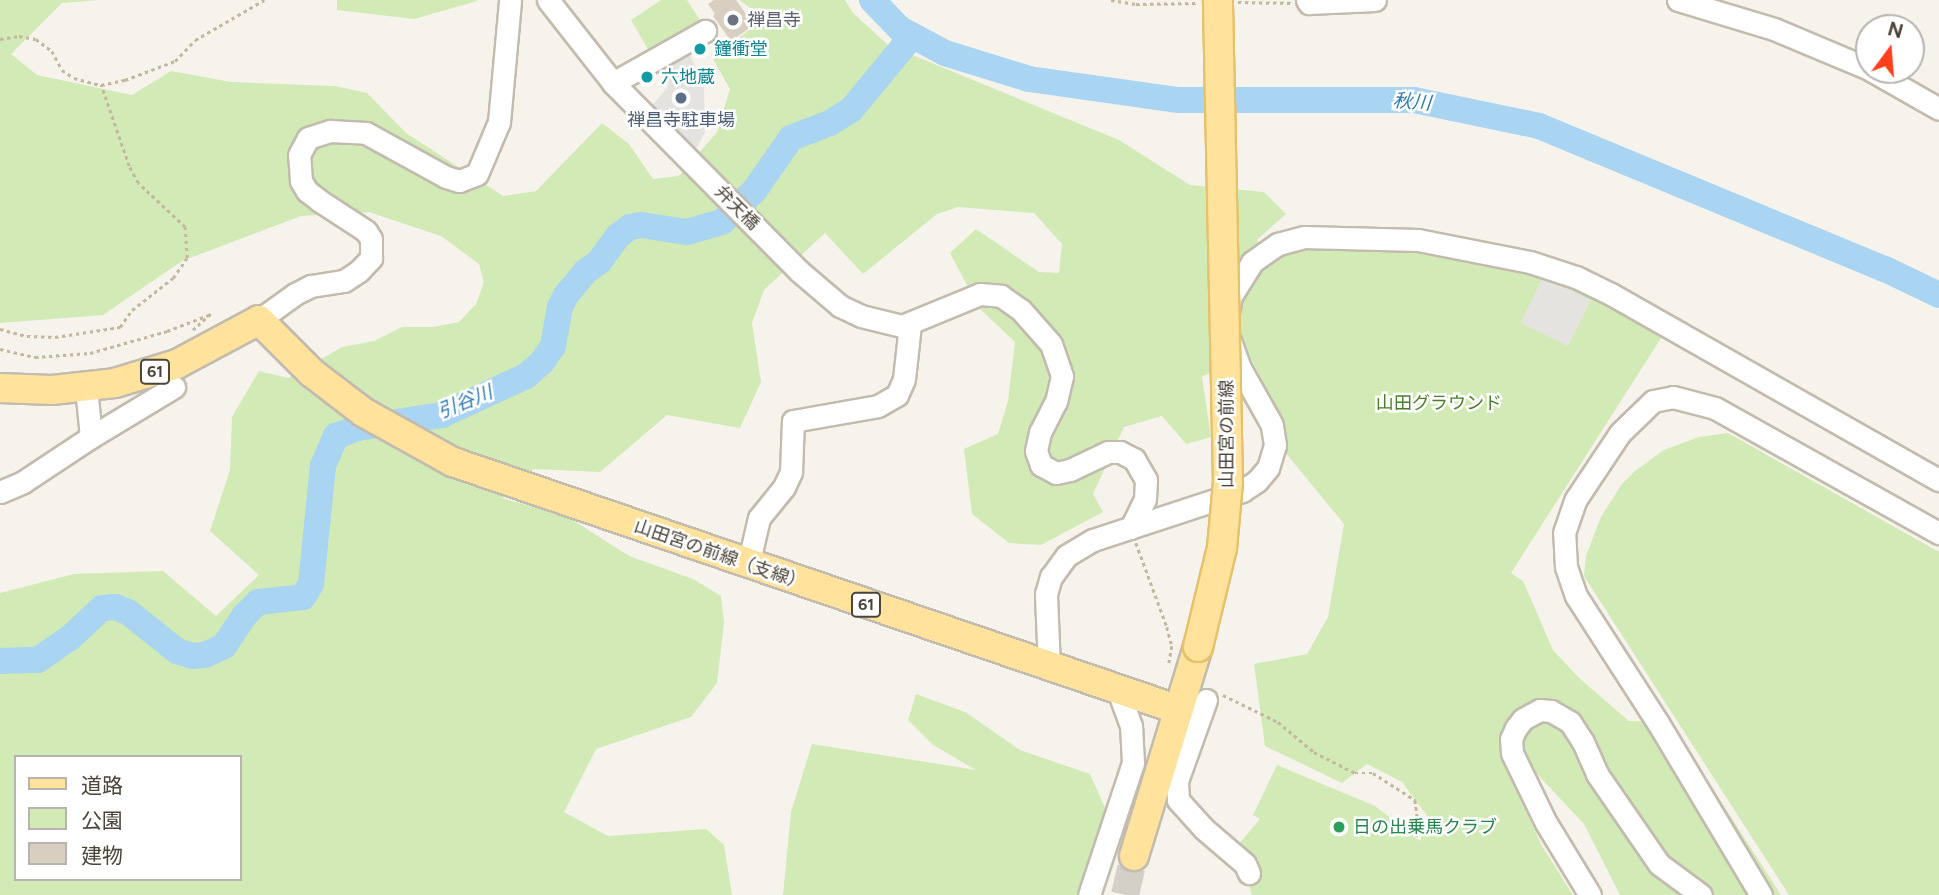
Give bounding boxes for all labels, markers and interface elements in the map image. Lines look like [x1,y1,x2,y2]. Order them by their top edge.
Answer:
place label: 禅昌寺 [747,9,801,31]
marker: 禅昌寺 [725,12,741,28]
north arrow [1855,14,1925,84]
text: N [1885,17,1906,43]
place label: 鐘衝堂 [714,38,768,60]
marker: 鐘衝堂 [692,41,708,57]
place label: 六地蔵 [661,66,715,88]
marker: 六地蔵 [639,69,655,85]
water label: 秋川 [1392,89,1432,115]
marker: 禅昌寺駐車場 [673,90,689,106]
place label: 禅昌寺駐車場 [627,109,735,131]
street label: 弁天橋 [710,181,764,235]
road number: 61 [139,360,171,384]
street label: 山田宮の前線 [1216,380,1238,488]
water label: 引谷川 [434,381,496,423]
park label: 山田グラウンド [1376,392,1502,414]
street label: 山田宮の前線（支線） [631,515,809,595]
road number: 61 [850,592,882,618]
legend [14,755,242,881]
text: 道路 [81,773,123,798]
text: 公園 [81,808,123,833]
place label: 日の出乗馬クラブ [1353,816,1497,838]
marker: 日の出乗馬クラブ [1331,819,1347,835]
text: 建物 [81,843,123,868]

